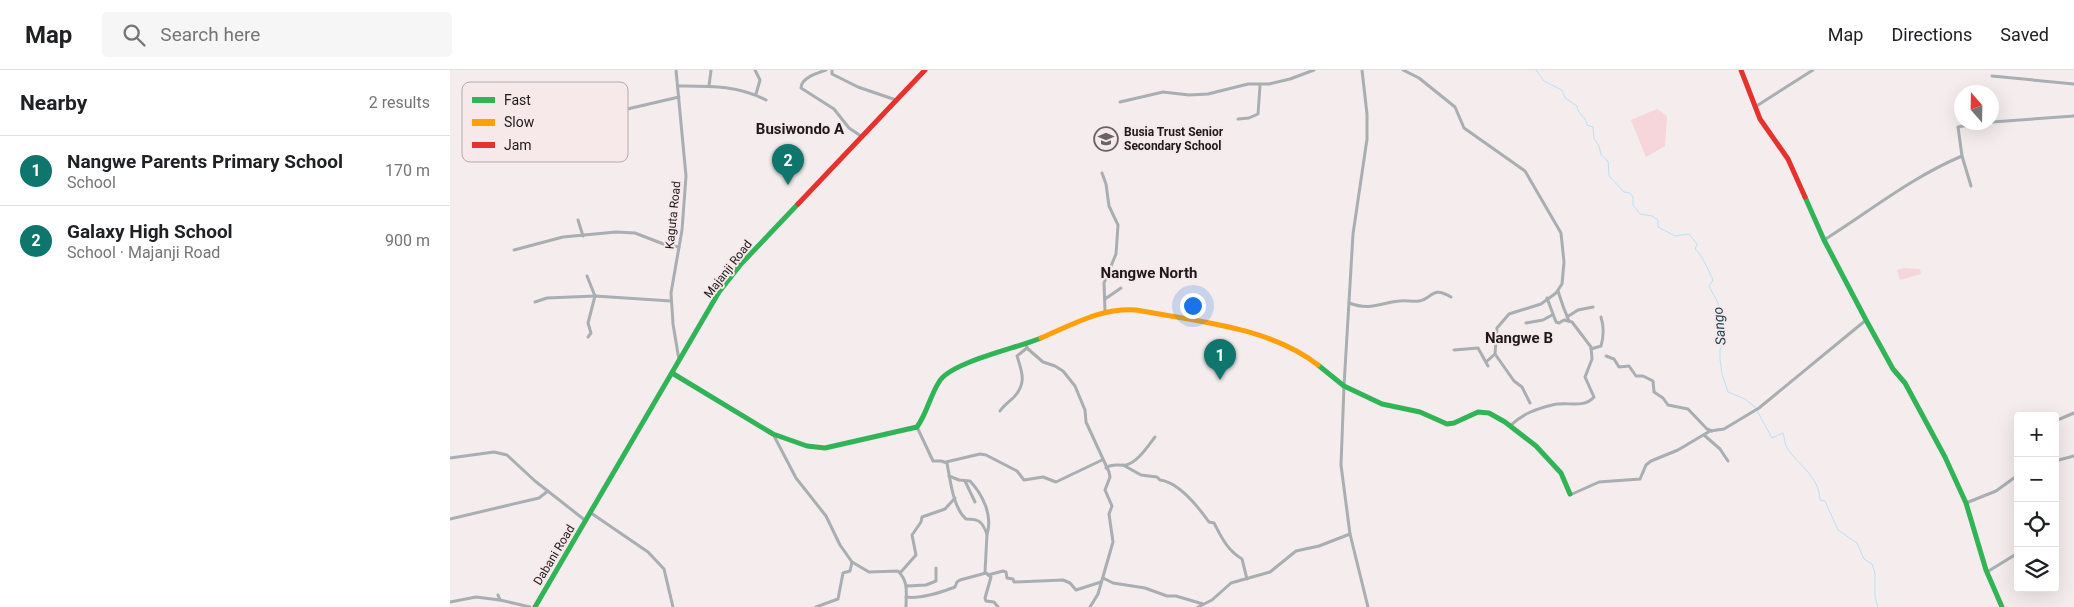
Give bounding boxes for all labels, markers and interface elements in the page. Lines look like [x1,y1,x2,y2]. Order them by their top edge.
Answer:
search box [102,12,452,57]
text: Map [25,21,72,49]
icon: search [120,21,148,49]
text: Search here [160,23,260,46]
text: Map [1828,24,1863,45]
text: Directions [1891,24,1972,45]
text: Saved [2000,24,2049,45]
legend [462,82,628,162]
north arrow [1954,85,1999,130]
text: Nearby [20,91,87,115]
text: Fast [504,92,531,108]
text: 2 results [369,93,430,112]
text: Slow [504,114,535,130]
district label: Busiwondo A [756,120,845,138]
place label: Busia Trust Senior Secondary School [1124,125,1224,153]
school or university icon: Busia Trust Senior Secondary School [1093,126,1119,152]
text: Jam [504,137,532,153]
pin: 2 [772,144,804,185]
text: Nangwe Parents Primary School [67,150,343,173]
text: 1 [31,161,41,180]
text: 170 m [385,161,430,180]
text: School [67,173,116,192]
street label: Kaguta Road [662,180,684,250]
text: Galaxy High School [67,220,233,243]
text: 2 [31,231,41,250]
text: 900 m [385,231,430,250]
street label: Majanji Road [701,237,755,301]
text: School · Majanji Road [67,243,220,262]
district label: Nangwe North [1101,264,1197,282]
your location [1180,293,1206,319]
water label: Sango [1709,306,1729,346]
district label: Nangwe B [1485,329,1553,347]
pin: 1 [1204,339,1236,380]
map controls [2014,412,2059,592]
button: + [2014,412,2059,457]
button: − [2014,457,2059,502]
button: locate [2014,502,2059,547]
street label: Dabani Road [531,522,577,588]
button: layers [2014,547,2059,592]

